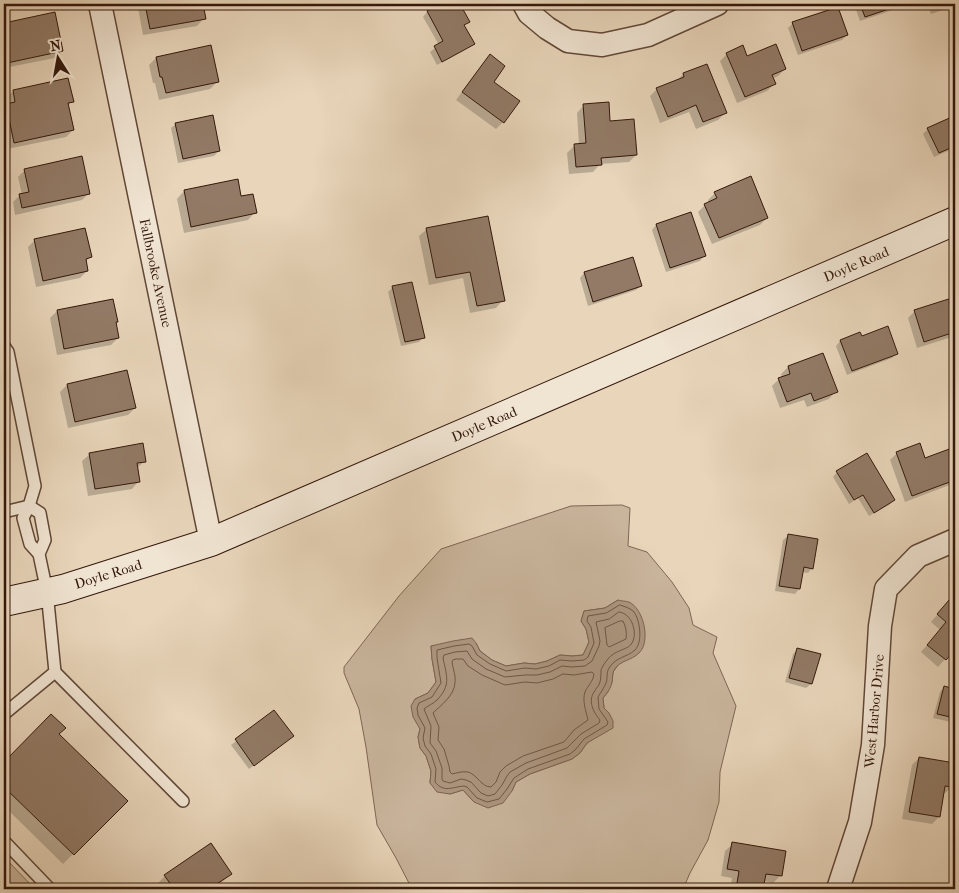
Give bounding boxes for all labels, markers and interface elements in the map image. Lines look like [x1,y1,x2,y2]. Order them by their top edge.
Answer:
north arrow [32,32,82,82]
text: N [49,36,63,55]
street label: Fallbrooke Avenue [136,217,175,329]
street label: Doyle Road [821,243,892,286]
street label: Doyle Road [449,403,520,446]
street label: Doyle Road [72,556,144,593]
street label: West Harbor Drive [861,654,888,770]

